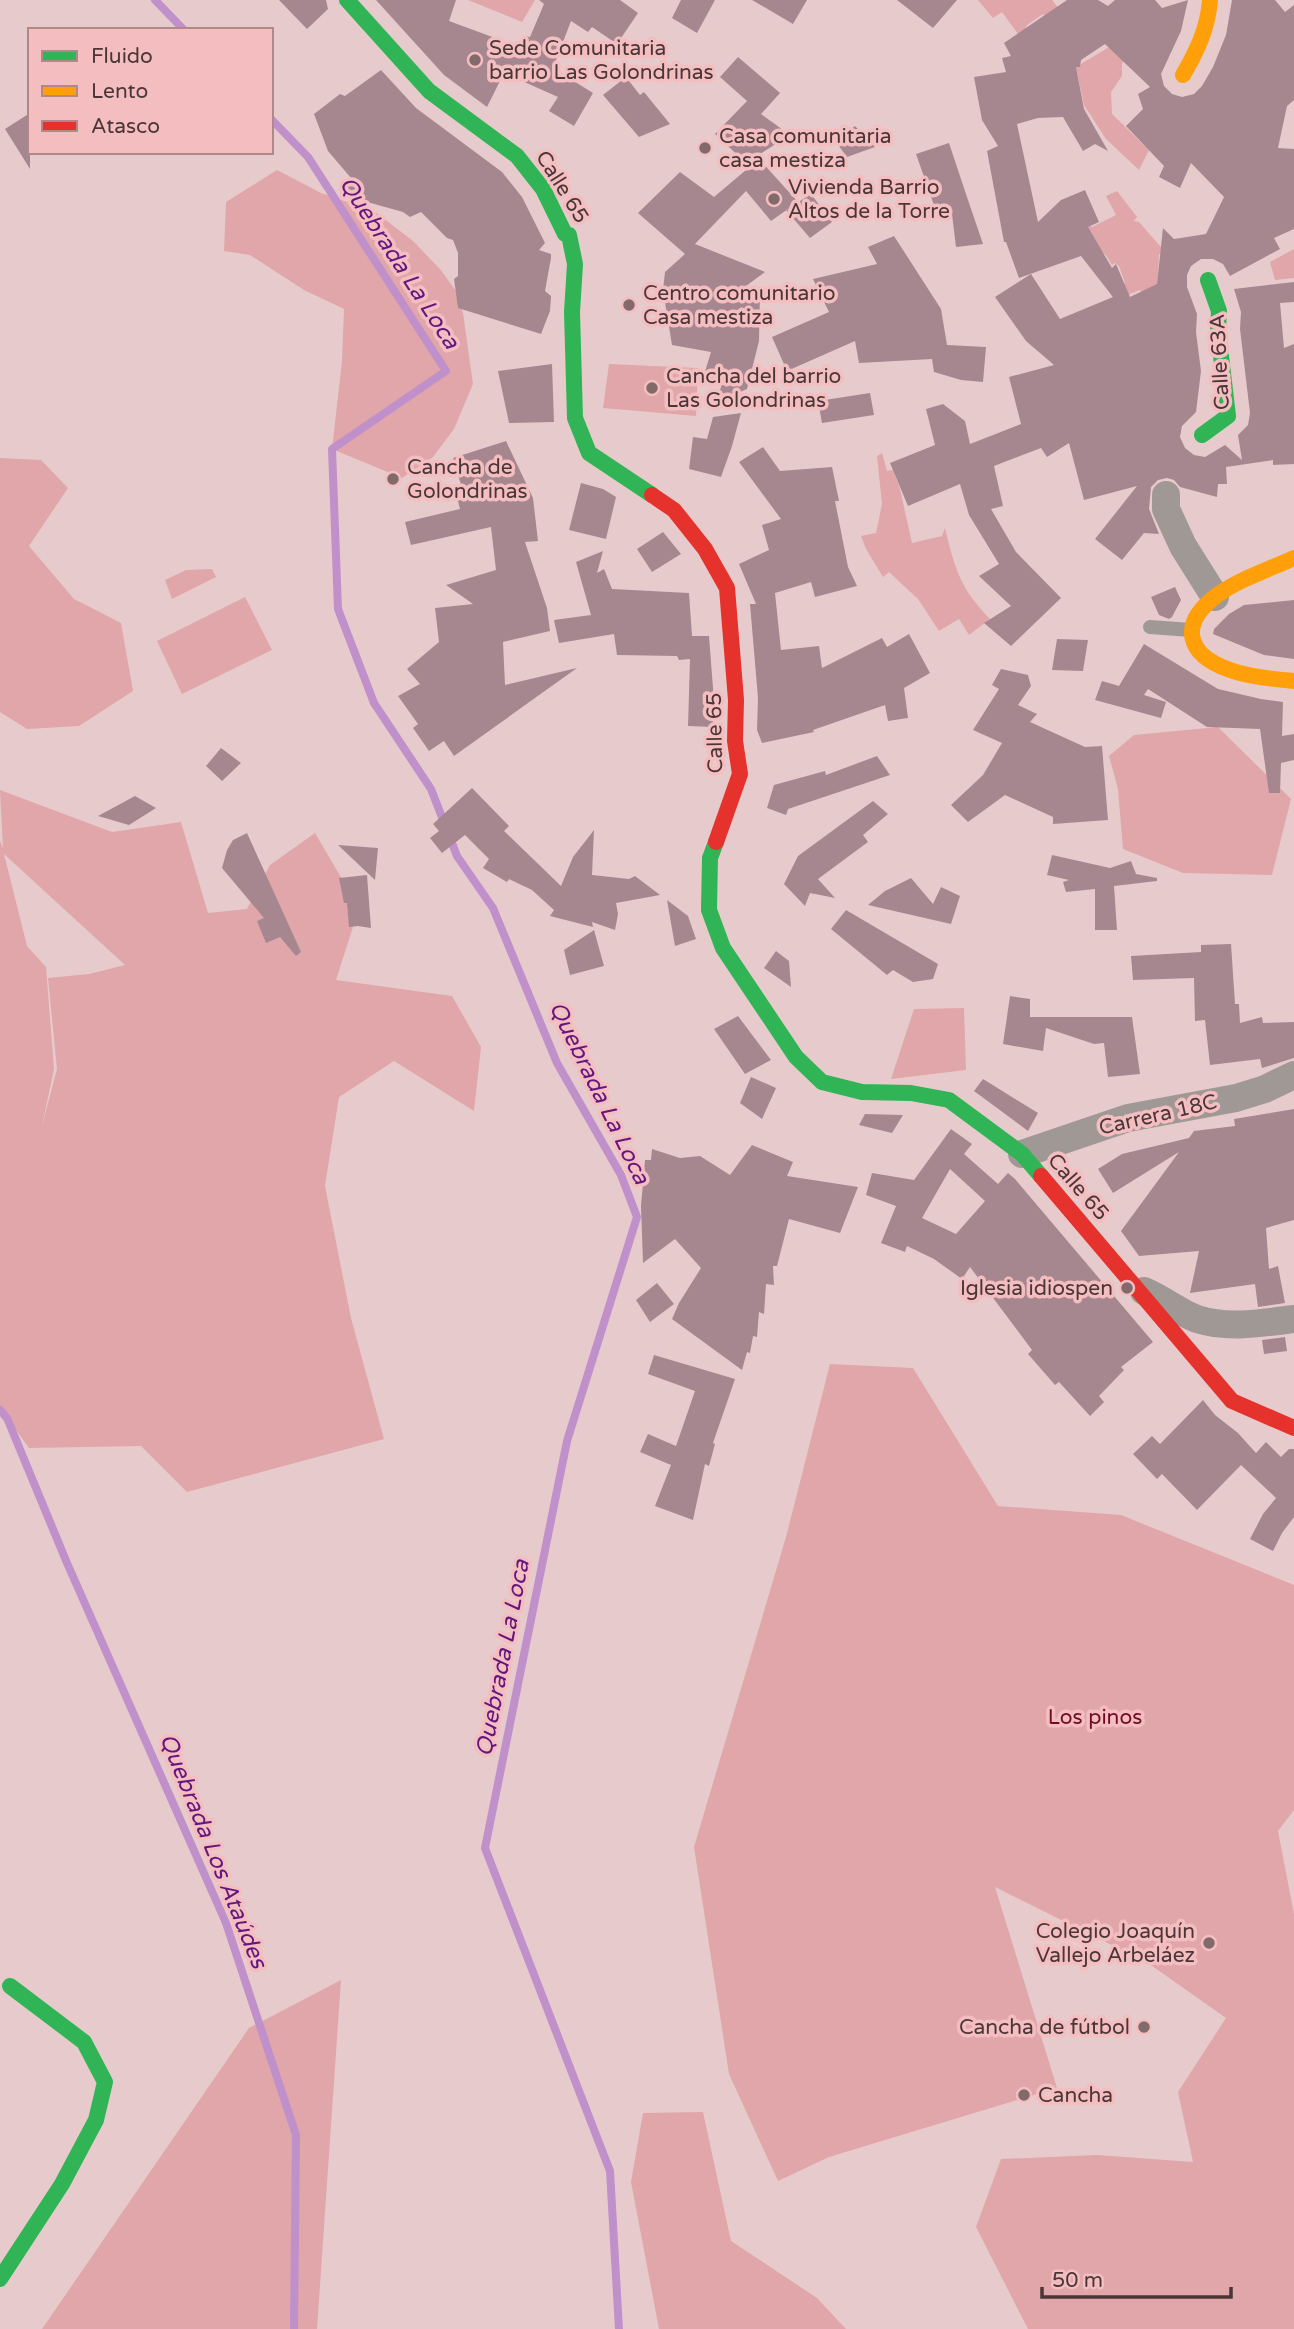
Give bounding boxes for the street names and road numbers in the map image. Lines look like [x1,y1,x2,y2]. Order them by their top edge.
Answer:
street label: Calle 65 [530,146,594,228]
street label: Calle 63A [1205,313,1235,411]
street label: Calle 65 [702,692,728,774]
street label: Carrera 18C [1097,1089,1219,1141]
street label: Calle 65 [1042,1148,1114,1226]

